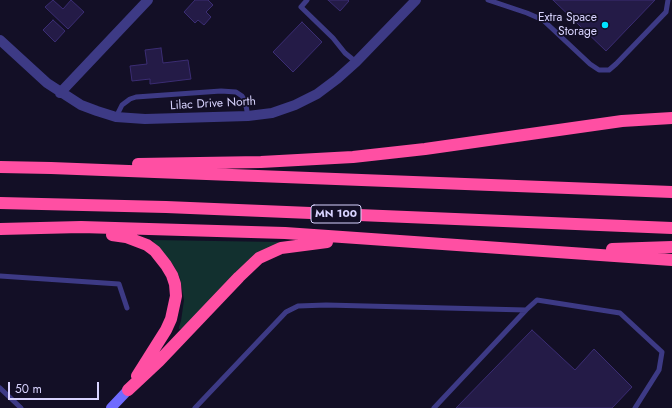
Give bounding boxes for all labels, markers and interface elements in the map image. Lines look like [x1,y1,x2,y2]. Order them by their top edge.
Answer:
place label: Extra Space Storage [538,11,597,39]
marker: Extra Space Storage [600,20,610,30]
street label: Lilac Drive North [170,95,256,113]
road number: MN 100 [311,205,361,223]
scale bar [10,374,101,400]
text: 50 m [15,380,42,398]

